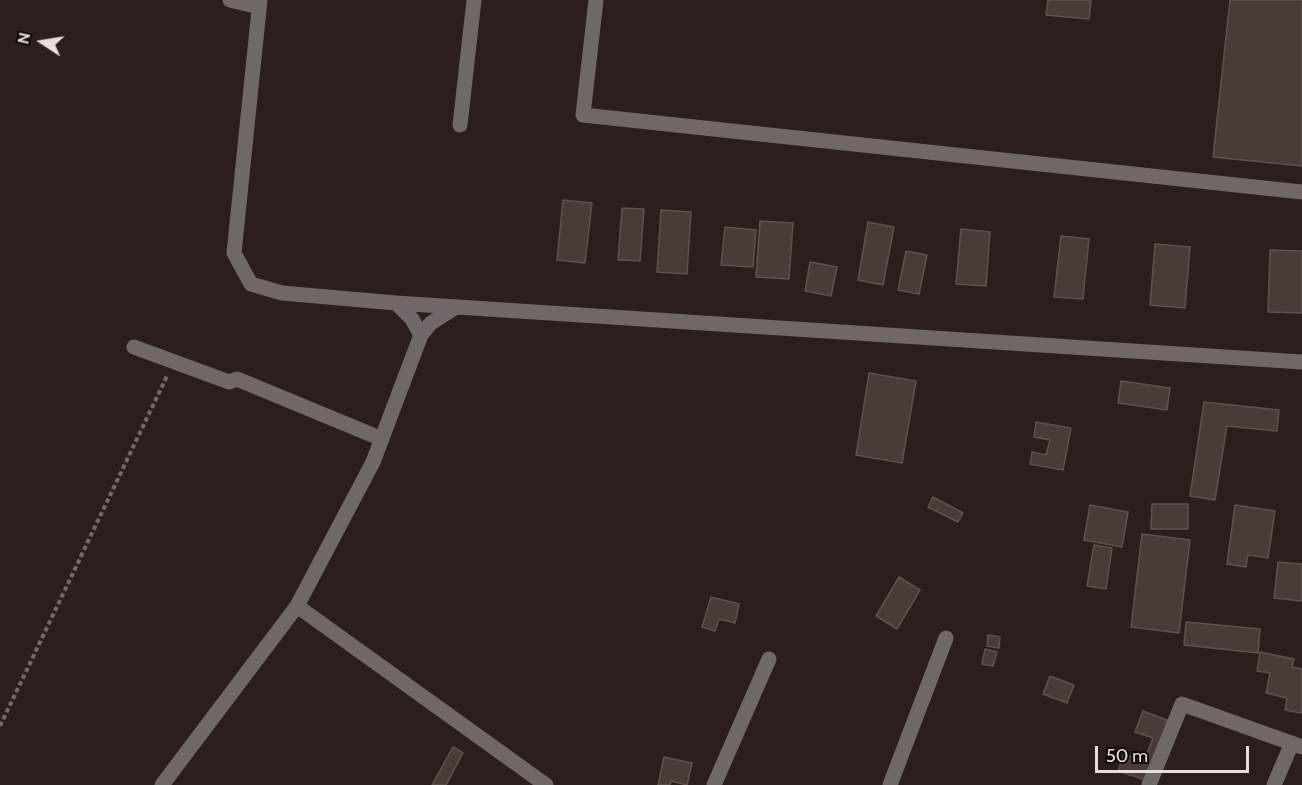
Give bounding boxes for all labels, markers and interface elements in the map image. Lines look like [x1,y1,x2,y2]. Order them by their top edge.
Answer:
north arrow [12,12,72,72]
text: N [13,31,34,46]
scale bar [1098,734,1252,772]
text: 50 m [1106,745,1148,767]

